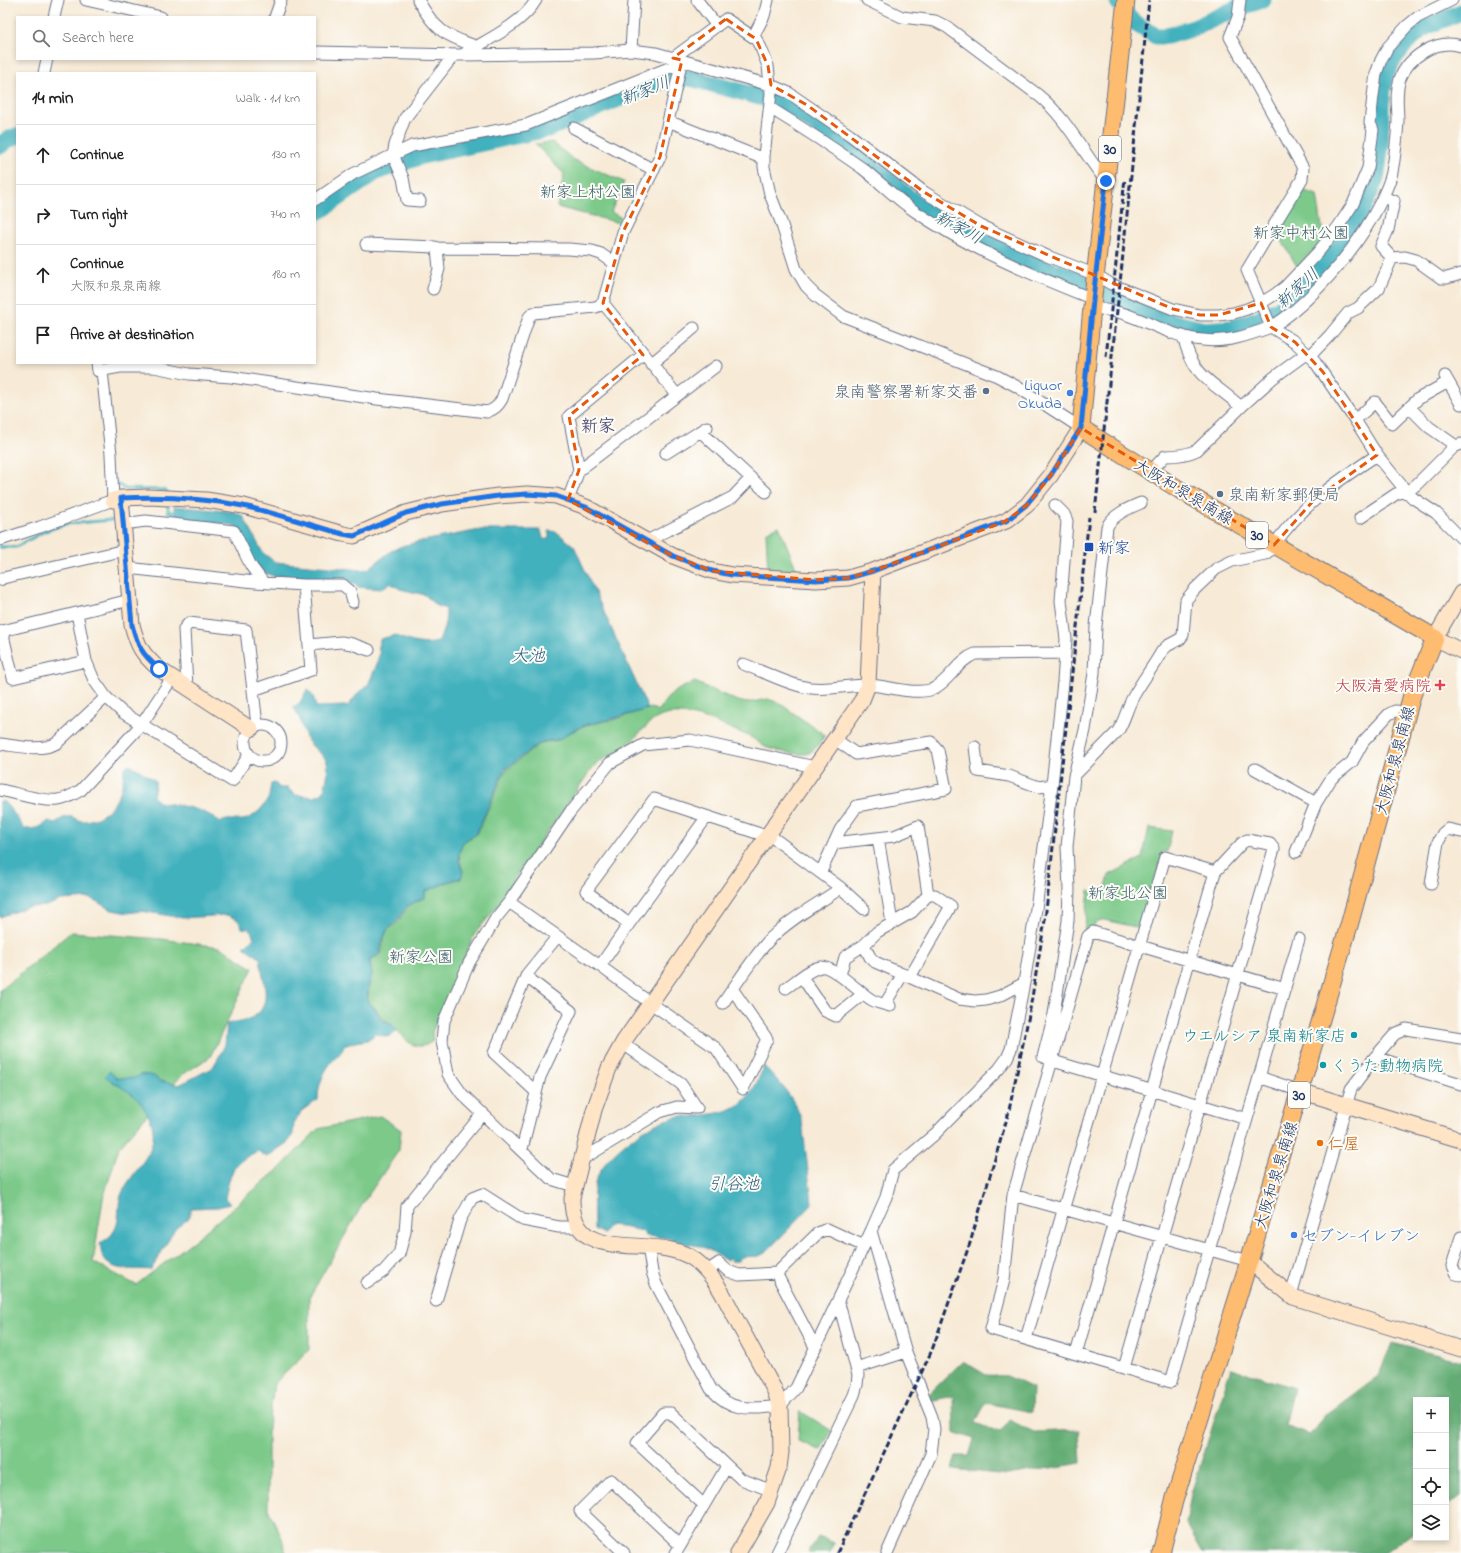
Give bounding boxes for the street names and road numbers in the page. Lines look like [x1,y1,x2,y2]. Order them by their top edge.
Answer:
road number: 30 [1099,136,1121,162]
street label: 大阪和泉泉南線 [1129,454,1237,532]
road number: 30 [1246,522,1268,548]
street label: 大阪和泉泉南線 [1370,703,1422,818]
road number: 30 [1288,1082,1310,1108]
street label: 大阪和泉泉南線 [1249,1119,1305,1233]

